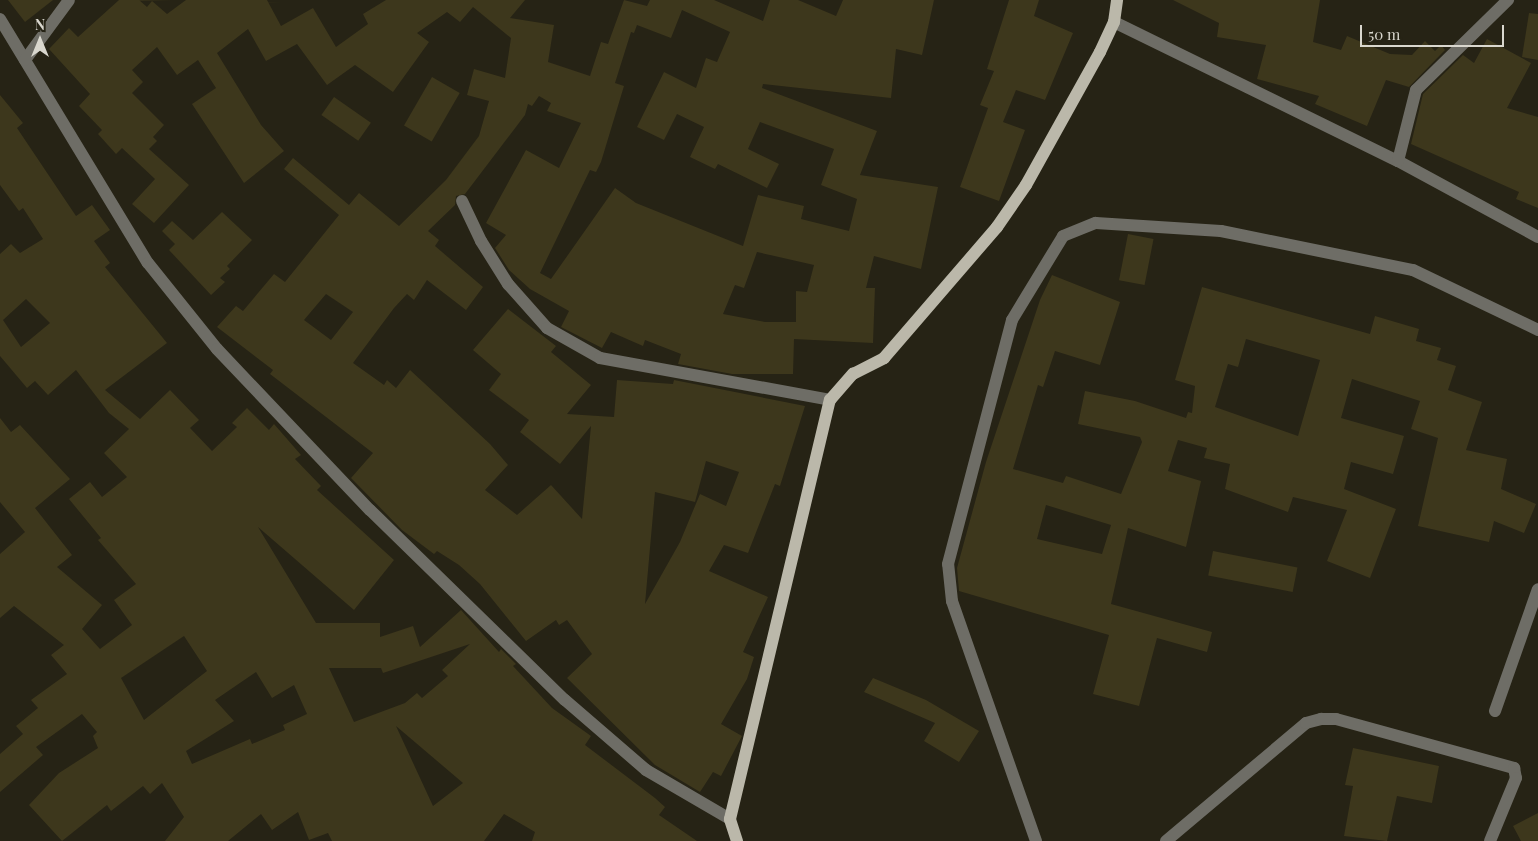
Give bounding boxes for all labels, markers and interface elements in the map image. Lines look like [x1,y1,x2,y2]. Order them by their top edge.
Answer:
north arrow [15,15,65,65]
text: N [35,15,45,34]
scale bar [1363,15,1507,47]
text: 50 m [1368,24,1400,44]

